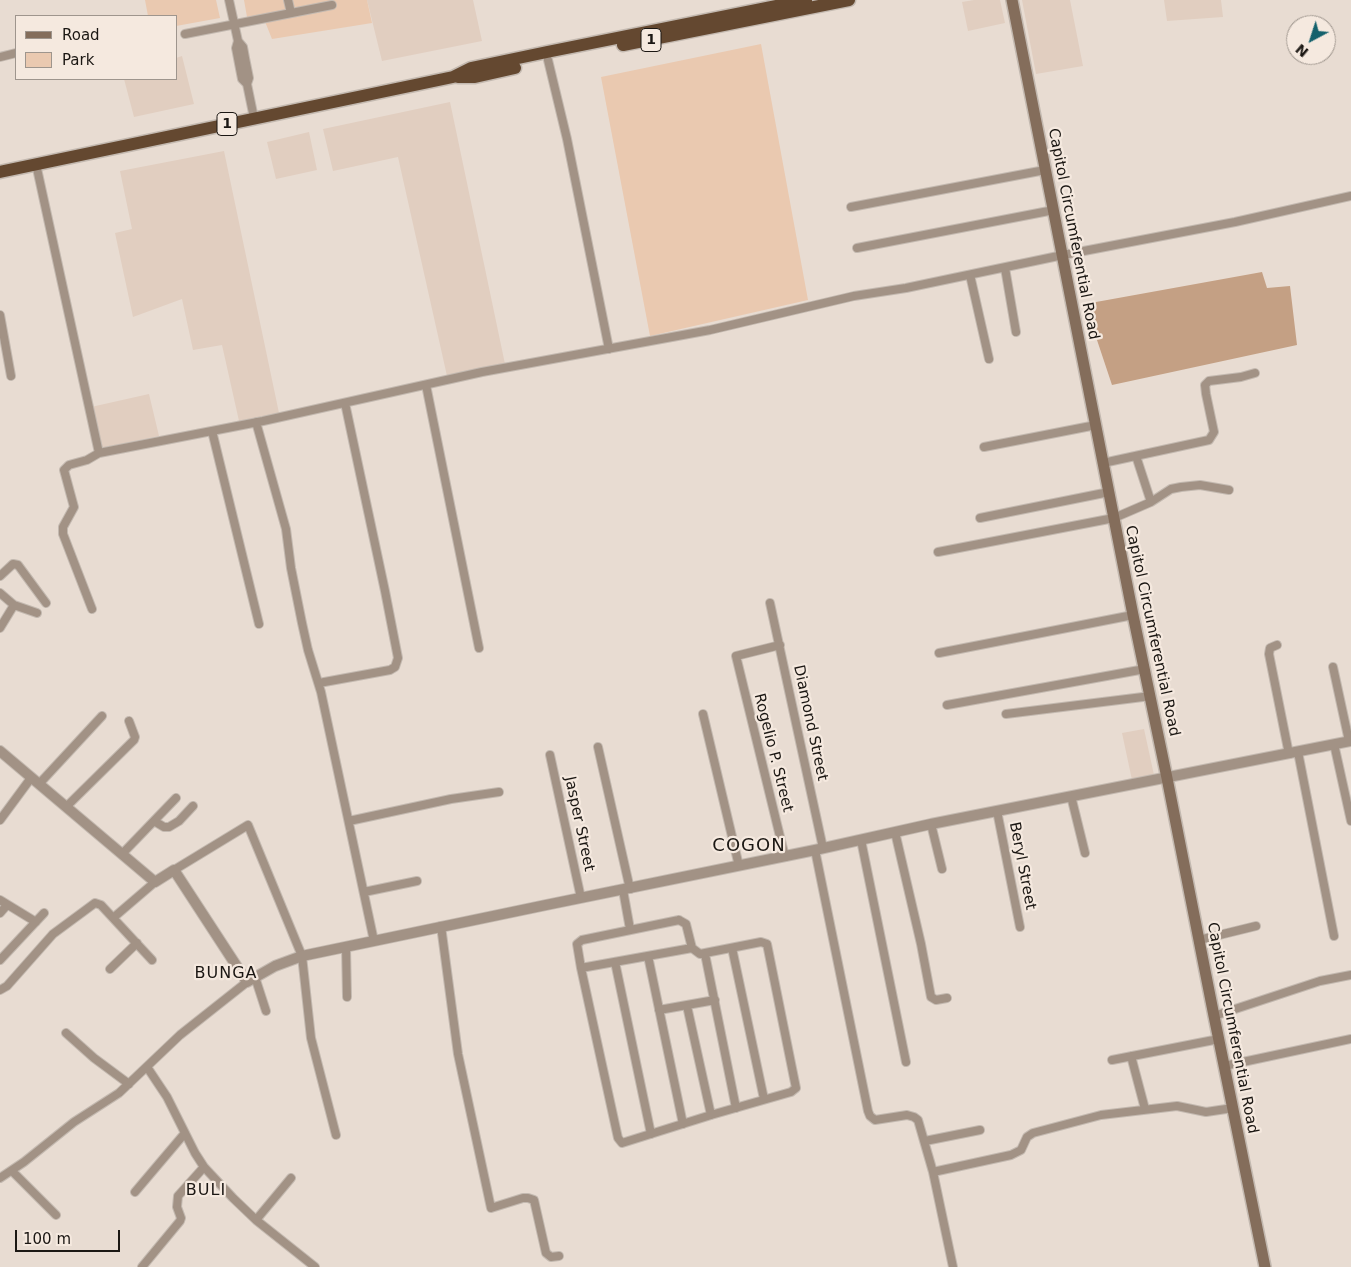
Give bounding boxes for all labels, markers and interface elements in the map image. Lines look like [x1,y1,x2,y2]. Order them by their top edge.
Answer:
legend [15,15,178,80]
north arrow [1286,15,1336,65]
text: Road [62,26,100,44]
road number: 1 [641,28,661,52]
text: N [1292,41,1312,61]
text: Park [62,51,94,69]
road number: 1 [217,112,237,136]
street label: Capitol Circumferential Road [1044,127,1102,341]
street label: Capitol Circumferential Road [1121,524,1183,738]
street label: Diamond Street [789,663,831,783]
street label: Rogelio P. Street [750,692,796,814]
street label: Jasper Street [560,775,598,873]
street label: Beryl Street [1005,821,1039,911]
district label: COGON [712,835,786,857]
street label: Capitol Circumferential Road [1203,921,1261,1135]
district label: BUNGA [194,964,258,984]
district label: BULI [185,1181,227,1201]
scale bar [18,1220,122,1252]
text: 100 m [23,1230,71,1248]

